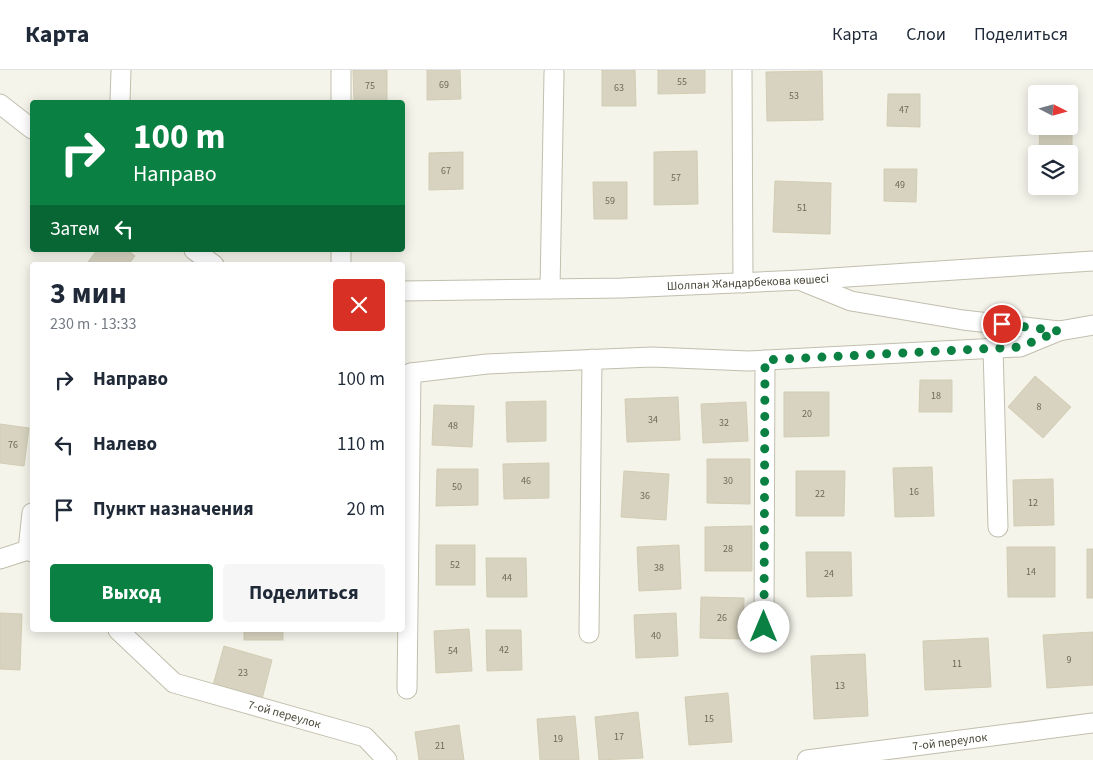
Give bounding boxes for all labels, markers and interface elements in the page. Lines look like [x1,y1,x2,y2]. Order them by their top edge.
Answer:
text: Карта [25,17,89,52]
text: Карта [832,22,878,47]
text: Слои [906,22,946,47]
text: Поделиться [974,22,1068,47]
house number: 55 [677,75,687,89]
house number: 69 [439,78,449,92]
house number: 75 [365,79,375,93]
house number: 63 [614,81,624,95]
north arrow [1028,85,1078,135]
map controls [1028,85,1078,195]
house number: 53 [789,89,799,103]
house number: 47 [899,103,909,117]
text: 100 m [133,112,225,162]
icon: right [50,120,115,185]
button: layers [1028,145,1078,195]
text: Направо [133,158,217,190]
house number: 67 [441,164,451,178]
house number: 57 [671,171,681,185]
house number: 49 [895,178,905,192]
house number: 59 [605,194,615,208]
house number: 51 [797,201,807,215]
icon: left [110,215,138,243]
text: Затем [50,216,100,243]
street label: Шолпан Жандарбекова көшесі [666,270,829,294]
text: 3 мин [50,272,127,315]
button: close [333,279,385,331]
pin [981,303,1023,345]
icon: arrive [988,310,1016,338]
text: 230 m · 13:33 [50,313,137,335]
icon: right [50,366,78,394]
text: Направо [93,366,168,393]
text: 100 m [337,366,385,393]
house number: 18 [931,389,941,403]
house number: 8 [1037,400,1042,414]
house number: 20 [802,407,812,421]
house number: 34 [648,413,658,427]
house number: 32 [719,416,729,430]
house number: 48 [448,419,458,433]
icon: left [50,431,78,459]
text: Налево [93,431,157,458]
text: 110 m [337,431,385,458]
house number: 76 [8,438,18,452]
house number: 46 [521,474,531,488]
house number: 30 [723,474,733,488]
house number: 50 [452,480,462,494]
house number: 16 [909,485,919,499]
house number: 22 [815,487,825,501]
house number: 36 [640,489,650,503]
icon: arrive [50,496,78,524]
text: Пункт назначения [93,496,254,523]
text: 20 m [347,496,385,523]
house number: 12 [1028,496,1038,510]
house number: 28 [723,542,733,556]
house number: 52 [450,558,460,572]
house number: 38 [654,561,664,575]
button: Выход [50,564,213,622]
button: Поделиться [223,564,385,622]
house number: 14 [1026,565,1036,579]
house number: 24 [824,567,834,581]
house number: 44 [502,571,512,585]
position arrow [737,600,789,652]
house number: 26 [717,611,727,625]
house number: 40 [651,629,661,643]
house number: 42 [499,643,509,657]
house number: 54 [448,644,458,658]
house number: 9 [1067,653,1072,667]
house number: 11 [952,657,962,671]
house number: 23 [238,666,248,680]
house number: 13 [835,679,845,693]
street label: 7-ой переулок [246,696,323,733]
house number: 15 [704,712,714,726]
street label: 7-ой переулок [911,728,988,755]
house number: 17 [614,730,624,744]
house number: 19 [553,732,563,746]
house number: 21 [435,739,445,753]

